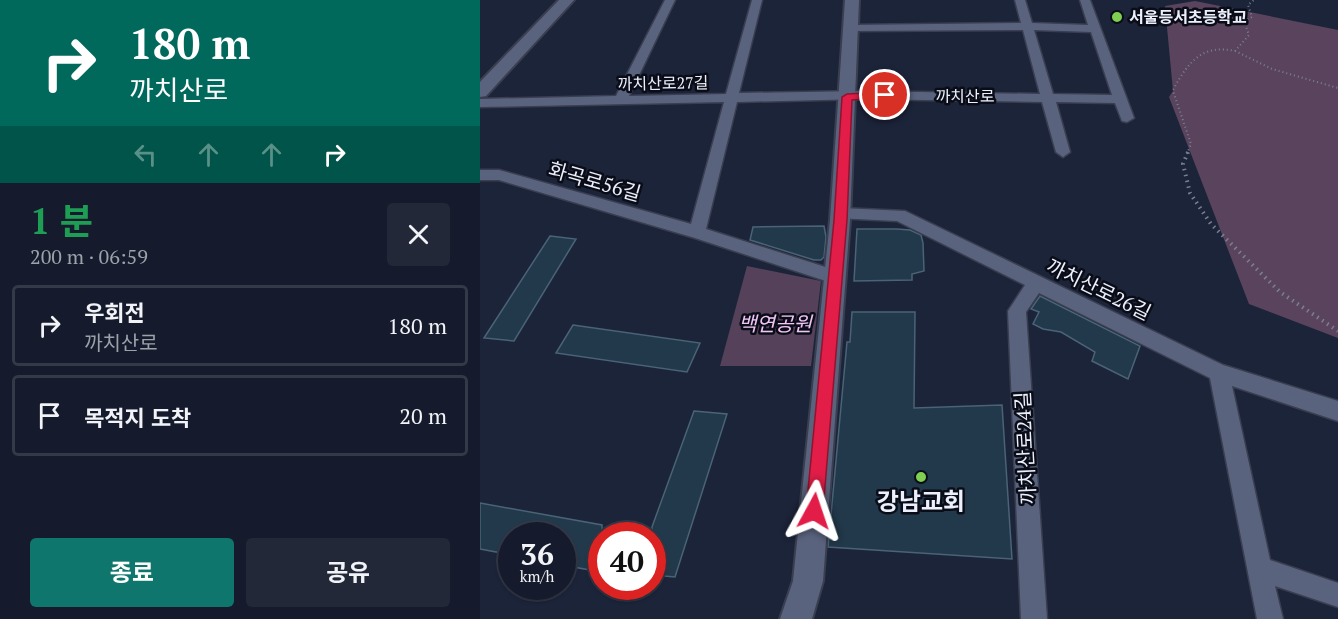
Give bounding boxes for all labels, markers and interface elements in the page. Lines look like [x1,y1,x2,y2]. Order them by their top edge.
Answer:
place label: 서울등서초등학교 [1129,6,1247,28]
marker: 서울등서초등학교 [1110,10,1124,24]
text: 180 m [129,15,250,71]
icon: right [30,24,108,102]
pin [859,69,910,120]
street label: 까치산로27길 [617,71,709,95]
text: 까치산로 [129,72,228,108]
icon: arrive [868,78,901,111]
street label: 까치산로 [936,85,995,107]
icon: left [129,138,162,171]
icon: ahead [192,138,225,171]
icon: ahead [255,138,288,171]
icon: right [318,138,351,171]
street label: 화곡로56길 [546,155,644,207]
text: 1 분 [30,197,93,244]
button: close [387,203,450,266]
text: 200 m · 06:59 [30,243,148,270]
street label: 까치산로26길 [1042,252,1156,326]
text: 우회전 [84,298,145,327]
icon: right [33,309,66,342]
park label: 백연공원 [738,310,813,337]
text: 180 m [387,311,447,340]
text: 까치산로 [84,329,158,356]
street label: 까치산로24길 [1009,391,1041,505]
icon: arrive [33,399,66,432]
text: 20 m [399,401,447,430]
text: 목적지 도착 [84,403,191,432]
marker: 강남교회 [914,470,928,484]
position arrow [782,479,846,543]
place label: 강남교회 [877,485,965,517]
speed limit sign: 40 [588,522,666,600]
text: 36 [520,534,554,574]
button: 종료 [30,538,234,607]
button: 공유 [246,538,450,607]
text: km/h [520,566,554,586]

